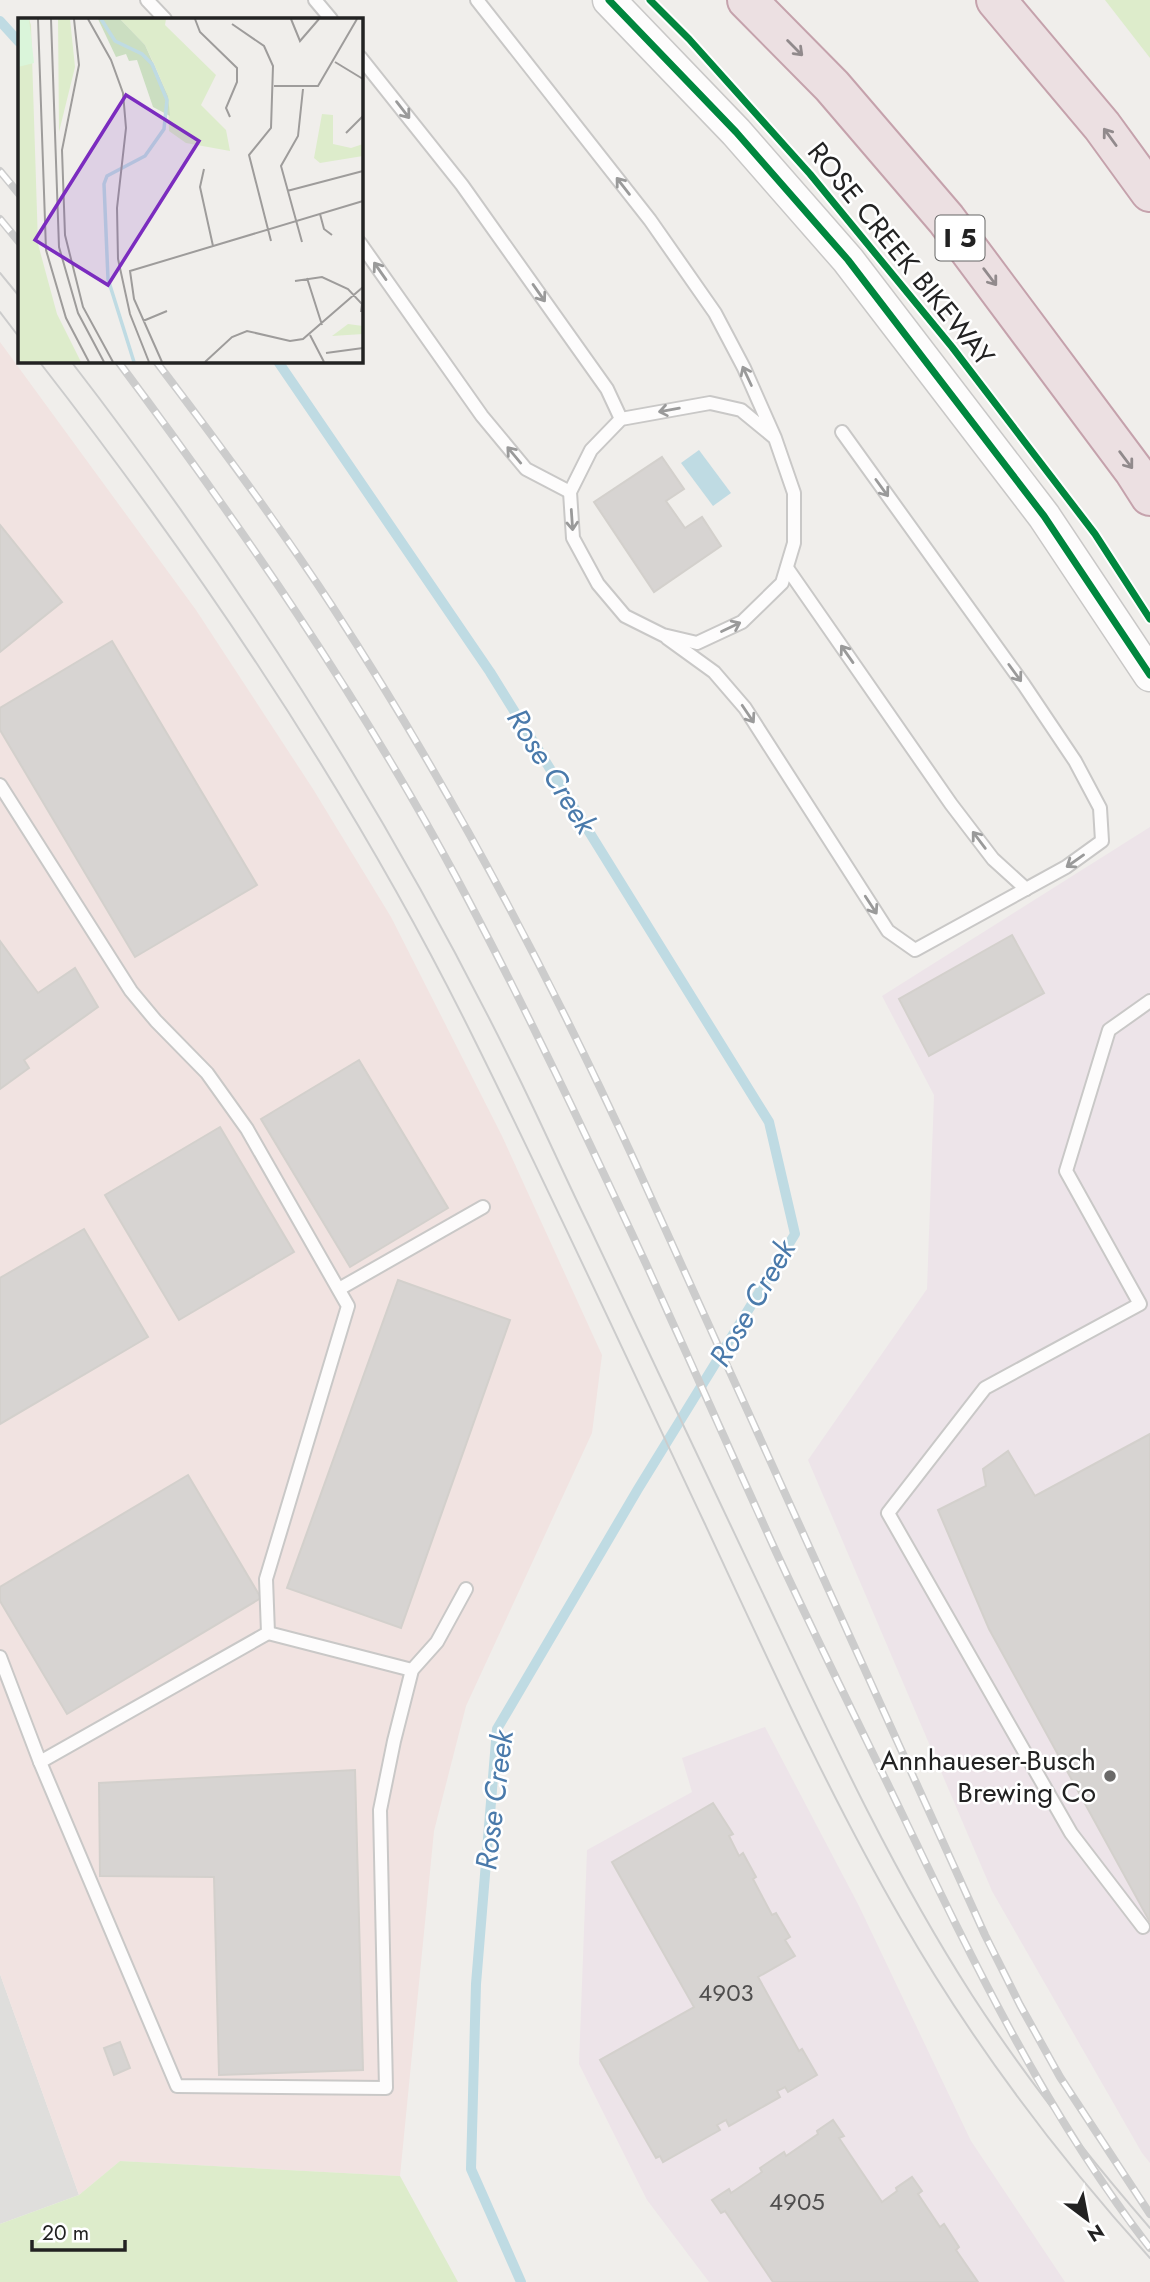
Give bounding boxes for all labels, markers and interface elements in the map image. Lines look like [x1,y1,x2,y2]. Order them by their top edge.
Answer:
inset map [18,18,362,362]
one-way arrow [786,40,803,57]
one-way arrow [395,101,411,119]
one-way arrow [1103,128,1117,147]
street label: ROSE CREEK BIKEWAY [798,133,1004,375]
one-way arrow [616,177,631,195]
road number: I 5 [936,216,984,260]
one-way arrow [373,262,387,281]
one-way arrow [982,268,997,286]
one-way arrow [531,283,546,302]
one-way arrow [740,366,753,387]
one-way arrow [658,404,681,417]
one-way arrow [507,446,522,464]
one-way arrow [1118,450,1133,469]
one-way arrow [875,478,889,497]
one-way arrow [566,508,579,530]
one-way arrow [720,620,741,634]
one-way arrow [840,645,854,664]
one-way arrow [1007,663,1022,681]
water label: Rose Creek [497,700,608,843]
one-way arrow [741,704,755,723]
one-way arrow [971,831,986,850]
one-way arrow [1066,854,1085,868]
one-way arrow [865,895,879,915]
water label: Rose Creek [698,1230,806,1374]
water label: Rose Creek [464,1727,524,1872]
place label: Annhaueser-Busch Brewing Co [880,1740,1096,1813]
marker: Annhaueser-Busch Brewing Co [1102,1768,1118,1784]
house number: 4903 [698,1975,754,2010]
house number: 4905 [769,2184,825,2219]
north arrow [1052,2184,1122,2254]
scale bar [32,2208,124,2252]
text: 20 m [42,2218,89,2248]
text: N [1082,2218,1109,2248]

